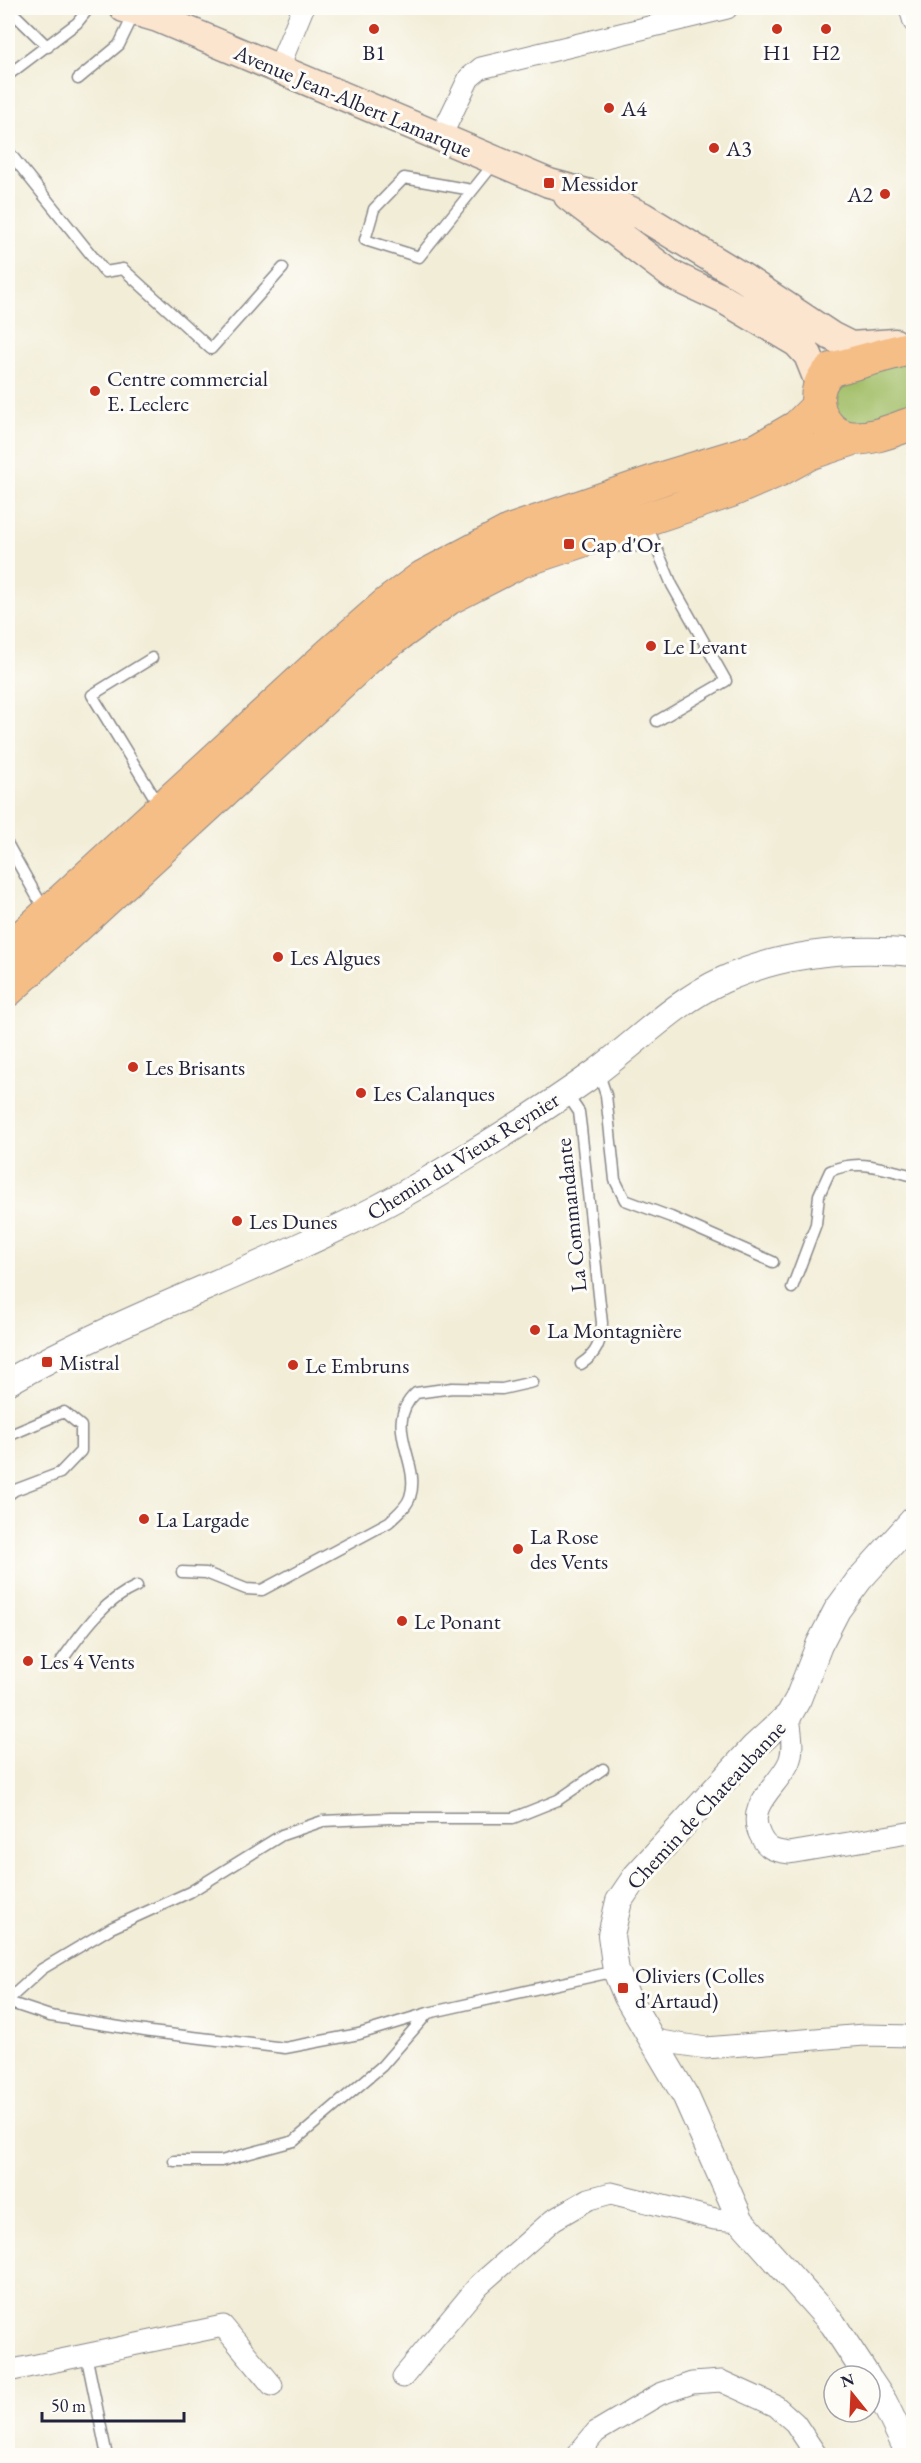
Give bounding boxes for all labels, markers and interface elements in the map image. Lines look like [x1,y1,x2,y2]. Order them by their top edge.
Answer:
marker: B1 [367,22,381,36]
marker: H1 [770,22,784,36]
marker: H2 [819,22,833,36]
street label: Avenue Jean-Albert Lamarque [229,37,477,164]
place label: B1 [362,38,386,67]
place label: H1 [763,38,791,67]
place label: H2 [812,38,841,67]
place label: A4 [620,94,647,123]
marker: A4 [602,101,616,115]
place label: A3 [725,134,752,163]
marker: A3 [707,141,721,155]
place label: Messidor [561,169,639,198]
marker: Messidor [542,176,556,190]
place label: A2 [846,180,873,209]
marker: A2 [878,187,892,201]
place label: Centre commercial E. Leclerc [107,364,268,418]
marker: Centre commercial E. Leclerc [88,384,102,398]
place label: Cap d'Or [581,530,662,559]
marker: Cap d'Or [562,537,576,551]
place label: Le Levant [663,632,747,661]
marker: Le Levant [644,639,658,653]
place label: Les Algues [290,943,380,972]
marker: Les Algues [271,950,285,964]
place label: Les Brisants [145,1053,245,1082]
marker: Les Brisants [126,1060,140,1074]
place label: Les Calanques [373,1079,495,1108]
street label: Chemin du Vieux Reynier [361,1085,565,1227]
marker: Les Calanques [354,1086,368,1100]
street label: La Commandante [548,1136,593,1293]
place label: Les Dunes [249,1207,337,1236]
marker: Les Dunes [230,1214,244,1228]
place label: La Montagnière [547,1316,682,1345]
marker: La Montagnière [528,1323,542,1337]
place label: Mistral [59,1348,120,1377]
place label: Le Embruns [305,1351,409,1380]
marker: Mistral [40,1355,54,1369]
marker: Le Embruns [286,1358,300,1372]
place label: La Largade [156,1505,249,1534]
marker: La Largade [137,1512,151,1526]
place label: La Rose des Vents [530,1522,608,1576]
marker: La Rose des Vents [511,1542,525,1556]
place label: Le Ponant [414,1607,501,1636]
marker: Le Ponant [395,1614,409,1628]
place label: Les 4 Vents [40,1647,135,1676]
marker: Les 4 Vents [21,1654,35,1668]
street label: Chemin de Chateaubanne [620,1714,792,1896]
place label: Oliviers (Colles d'Artaud) [635,1961,764,2015]
marker: Oliviers (Colles d'Artaud) [616,1981,630,1995]
north arrow [822,2364,882,2424]
text: N [838,2368,857,2392]
scale bar [42,2385,184,2423]
text: 50 m [51,2394,86,2417]

